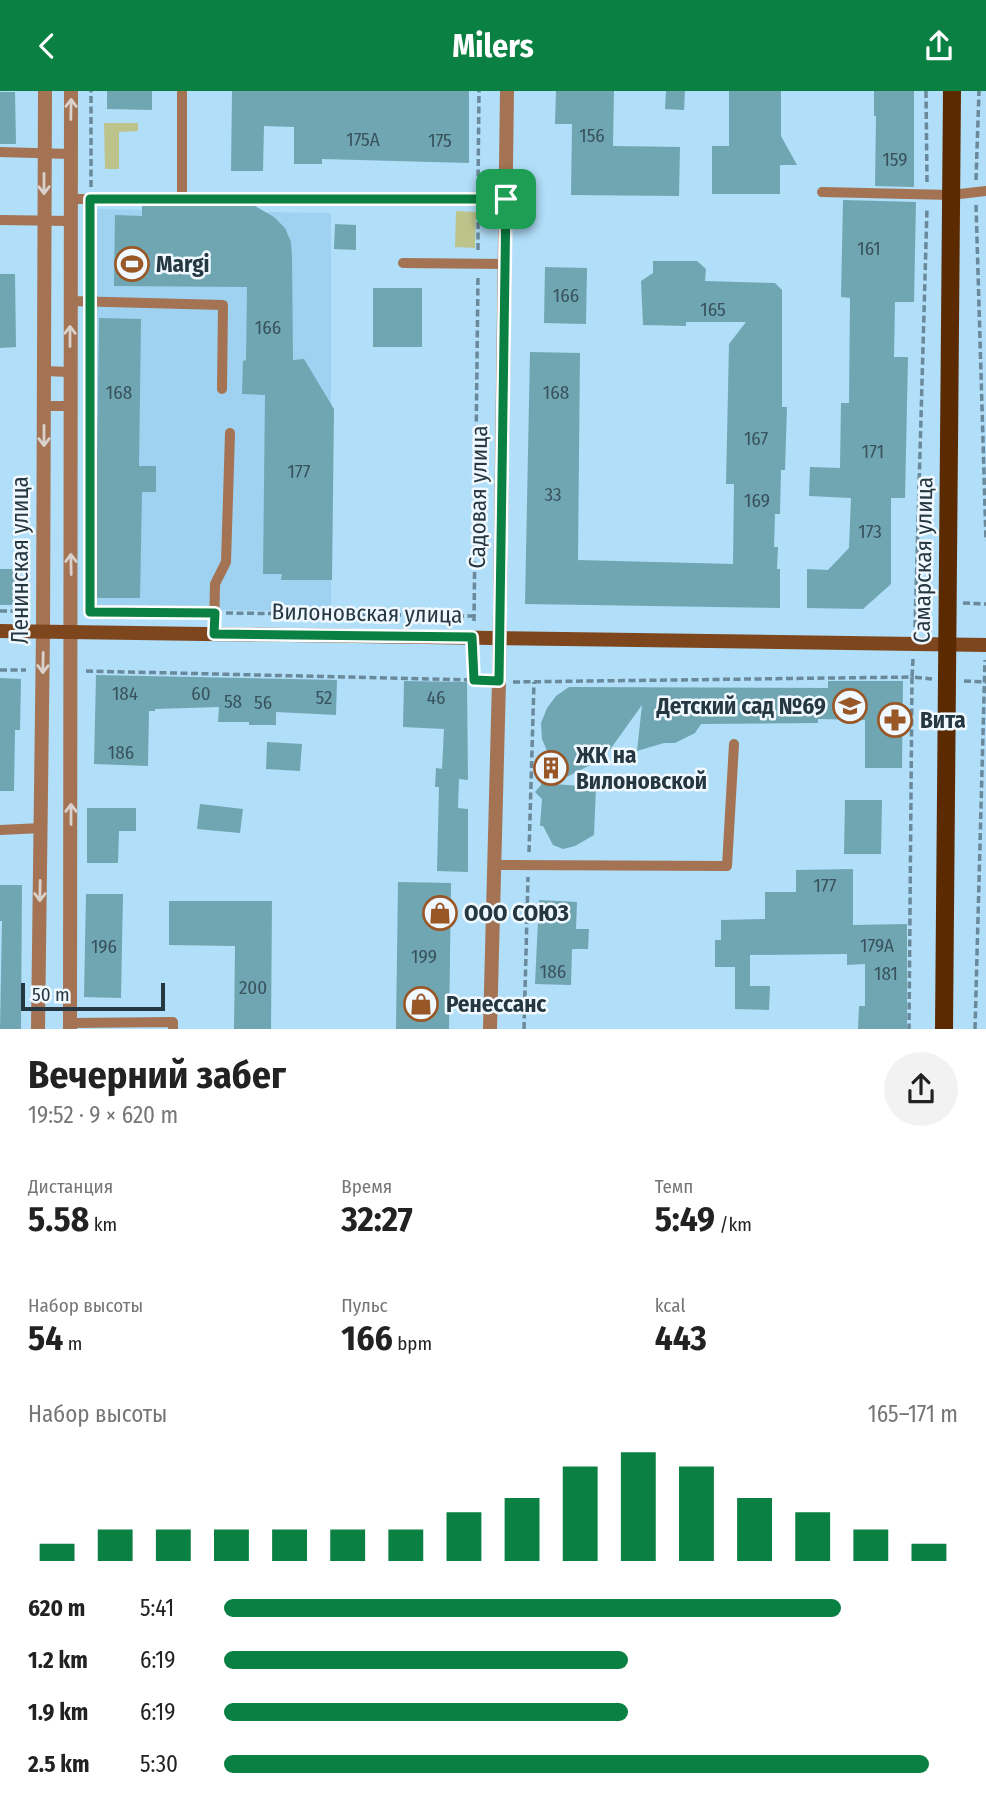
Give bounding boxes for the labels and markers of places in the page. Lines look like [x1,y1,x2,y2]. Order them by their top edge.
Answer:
pin [476,169,536,229]
sports icon: Margi [113,245,151,283]
place label: Margi [156,250,210,278]
school or university icon: Детский сад №69 [831,687,869,725]
place label: Детский сад №69 [655,692,826,720]
pharmacy icon: Вита [876,701,914,739]
place label: Вита [920,706,966,734]
place label: ЖК на Вилоновской [575,741,707,795]
building icon: ЖК на Вилоновской [532,749,570,787]
shop icon: ООО СОЮЗ [421,894,459,932]
place label: ООО СОЮЗ [464,899,569,927]
shop icon: Ренессанс [402,985,440,1023]
place label: Ренессанс [446,990,546,1018]

